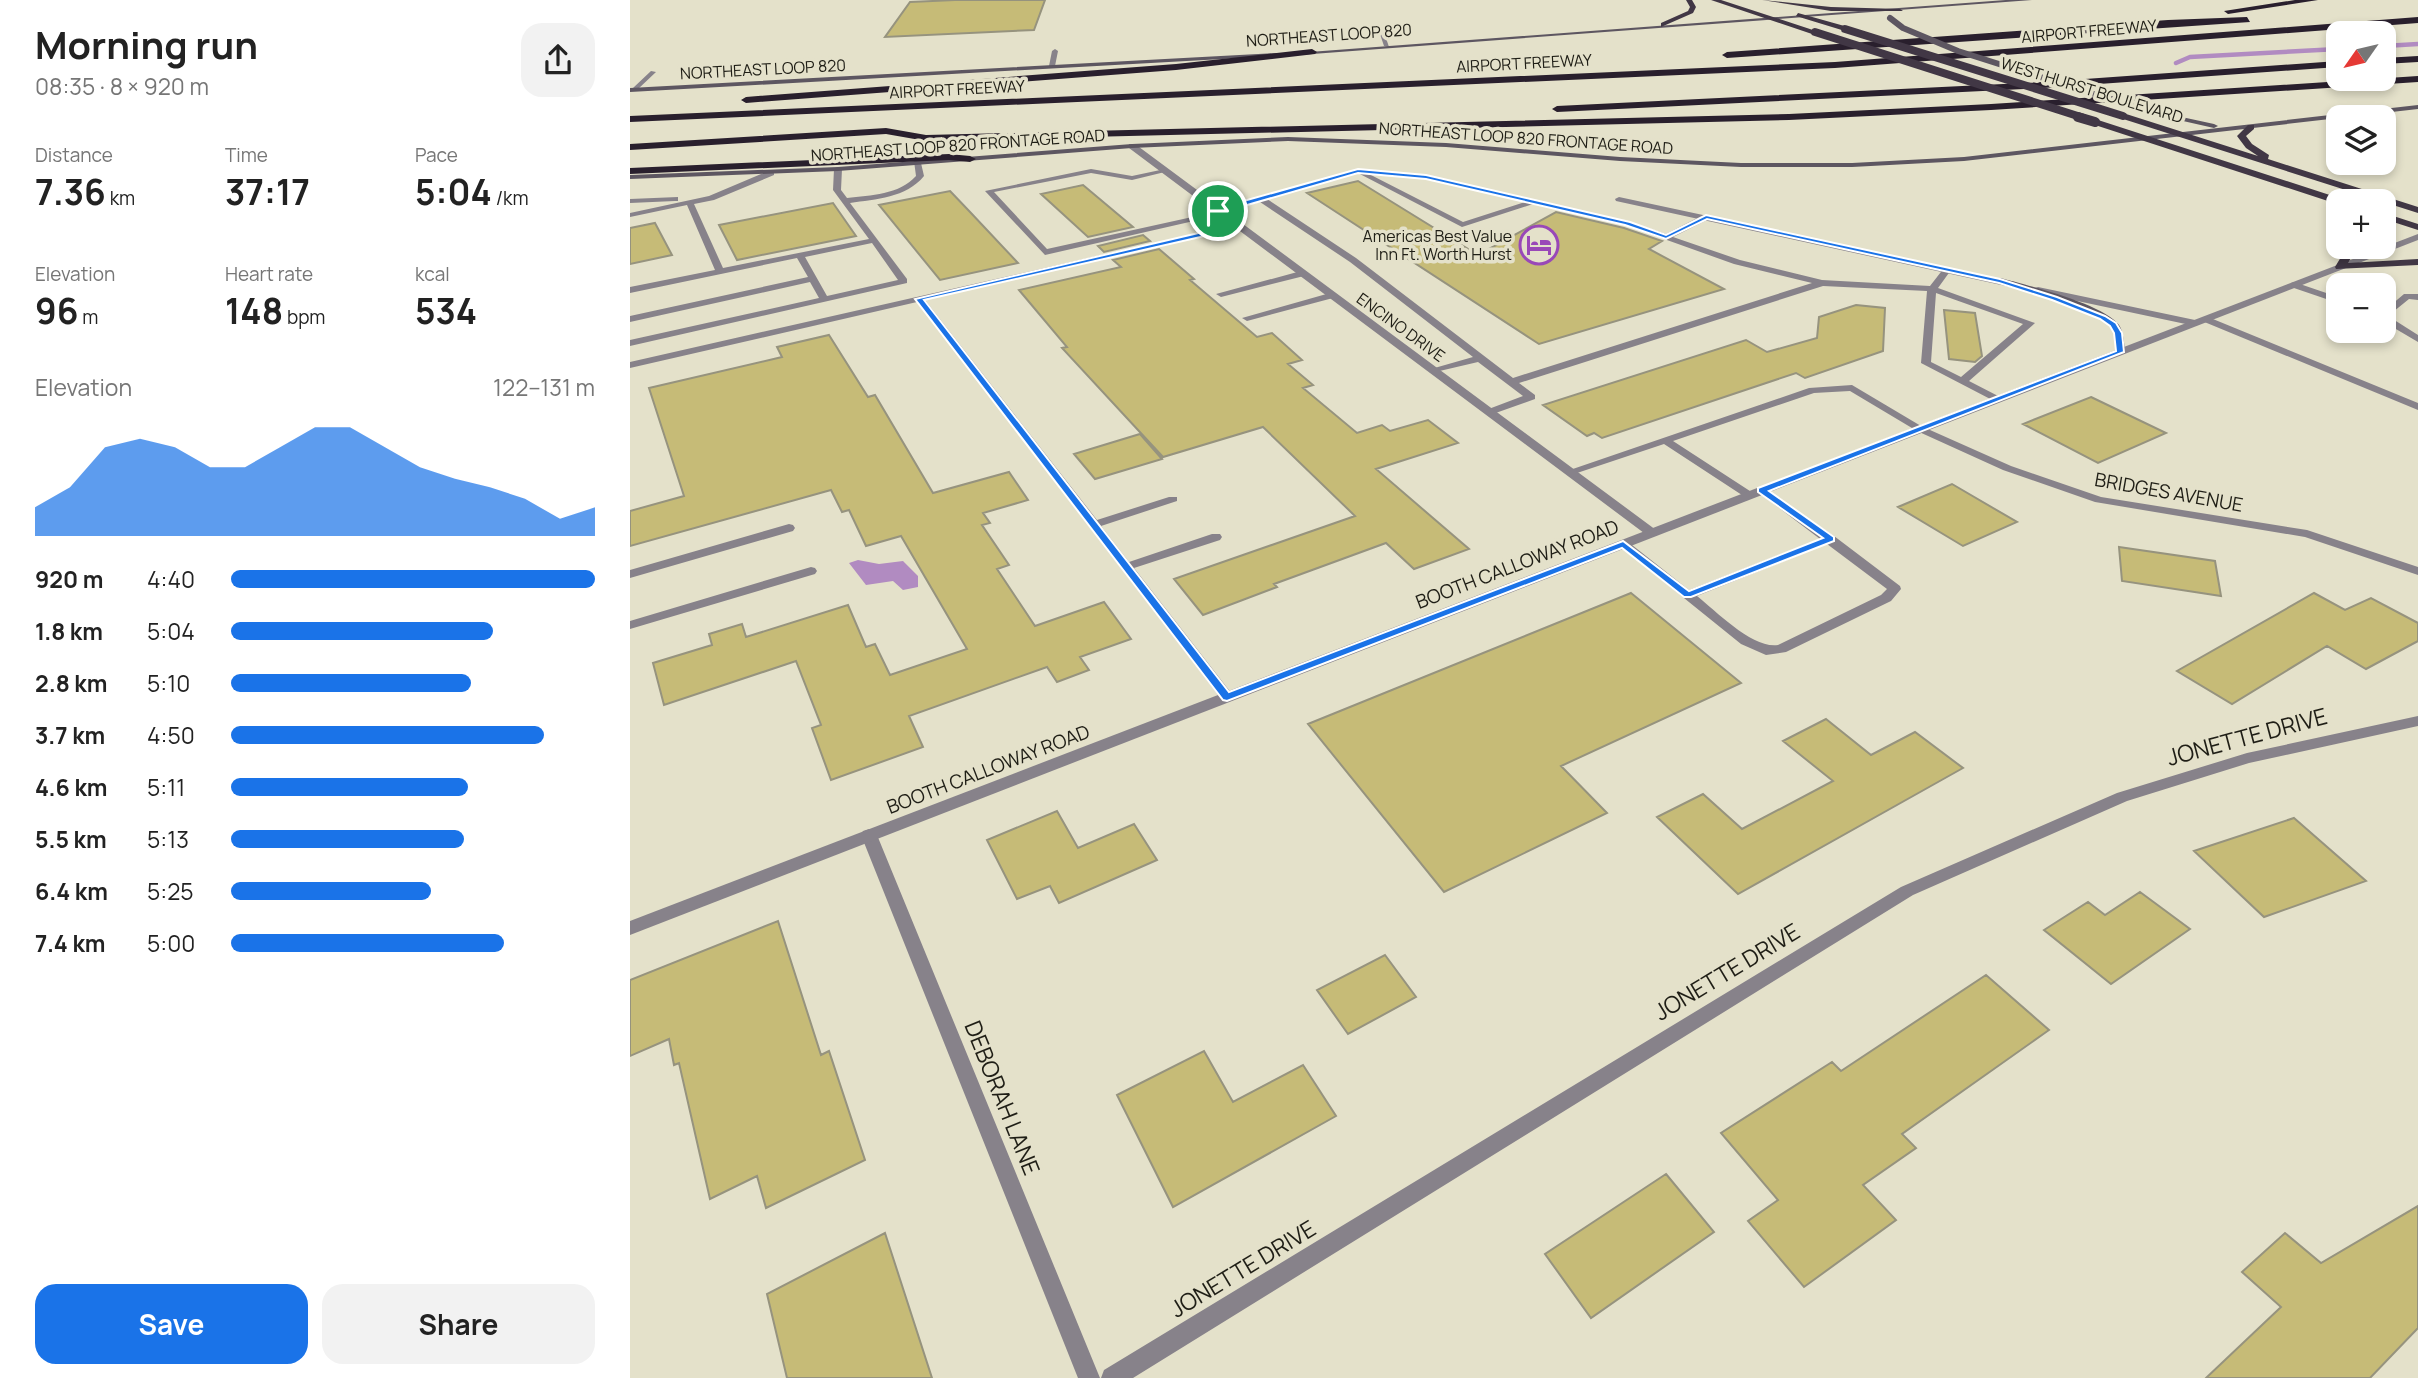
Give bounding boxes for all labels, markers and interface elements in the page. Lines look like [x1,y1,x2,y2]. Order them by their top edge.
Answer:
street label: AIRPORT FREEWAY [2020,14,2158,48]
text: Morning run [35,18,258,70]
street label: NORTHEAST LOOP 820 [1245,18,1413,52]
north arrow [2326,21,2396,91]
map controls [2326,21,2396,343]
button: share [521,23,595,97]
street label: AIRPORT FREEWAY [1456,48,1593,78]
street label: WEST HURST BOULEVARD [1998,52,2186,128]
street label: NORTHEAST LOOP 820 [679,54,847,84]
text: 08:35 · 8 × 920 m [35,70,209,102]
street label: AIRPORT FREEWAY [889,74,1026,104]
button: layers [2326,105,2396,175]
street label: NORTHEAST LOOP 820 FRONTAGE ROAD [1378,117,1674,159]
street label: NORTHEAST LOOP 820 FRONTAGE ROAD [810,124,1106,166]
text: Distance [35,142,113,168]
text: Time [225,142,268,168]
text: Pace [415,142,458,168]
text: 7.36 [35,168,106,216]
text: 37:17 [225,168,310,216]
text: 5:04 [415,168,492,216]
pin [1188,181,1248,241]
text: km [106,185,135,211]
text: /km [492,185,529,211]
button: + [2326,189,2396,259]
icon: arrive [1199,192,1237,230]
hotel icon: Americas Best Value Inn Ft. Worth Hurst [1518,224,1560,266]
place label: Americas Best Value Inn Ft. Worth Hurst [1363,225,1512,265]
text: Elevation [35,261,115,287]
text: Heart rate [225,261,313,287]
text: kcal [415,261,450,287]
button: − [2326,273,2396,343]
text: 96 [35,287,79,335]
text: 148 [225,287,283,335]
text: 534 [415,287,477,335]
street label: ENCINO DRIVE [1352,287,1450,367]
text: m [79,304,98,330]
text: bpm [283,304,326,330]
text: Elevation [35,371,132,403]
text: 122–131 m [493,371,595,403]
street label: BRIDGES AVENUE [2093,466,2245,518]
street label: BOOTH CALLOWAY ROAD [1412,513,1622,615]
text: 920 m [35,563,103,595]
text: 4:40 [147,563,195,595]
text: 1.8 km [35,615,103,647]
text: 5:04 [147,615,195,647]
text: 2.8 km [35,667,107,699]
text: 5:10 [147,667,190,699]
street label: JONETTE DRIVE [2163,699,2331,773]
street label: BOOTH CALLOWAY ROAD [883,718,1093,820]
text: 3.7 km [35,719,105,751]
text: 4:50 [147,719,195,751]
text: 4.6 km [35,771,107,803]
text: 5:11 [147,771,185,803]
text: 5.5 km [35,823,107,855]
text: 5:13 [147,823,189,855]
text: 6.4 km [35,875,108,907]
text: 5:25 [147,875,194,907]
street label: JONETTE DRIVE [1648,915,1805,1027]
text: 7.4 km [35,927,106,959]
text: 5:00 [147,927,195,959]
street label: DEBORAH LANE [957,1016,1048,1180]
street label: JONETTE DRIVE [1164,1212,1321,1324]
button: Save [35,1284,308,1364]
button: Share [322,1284,595,1364]

